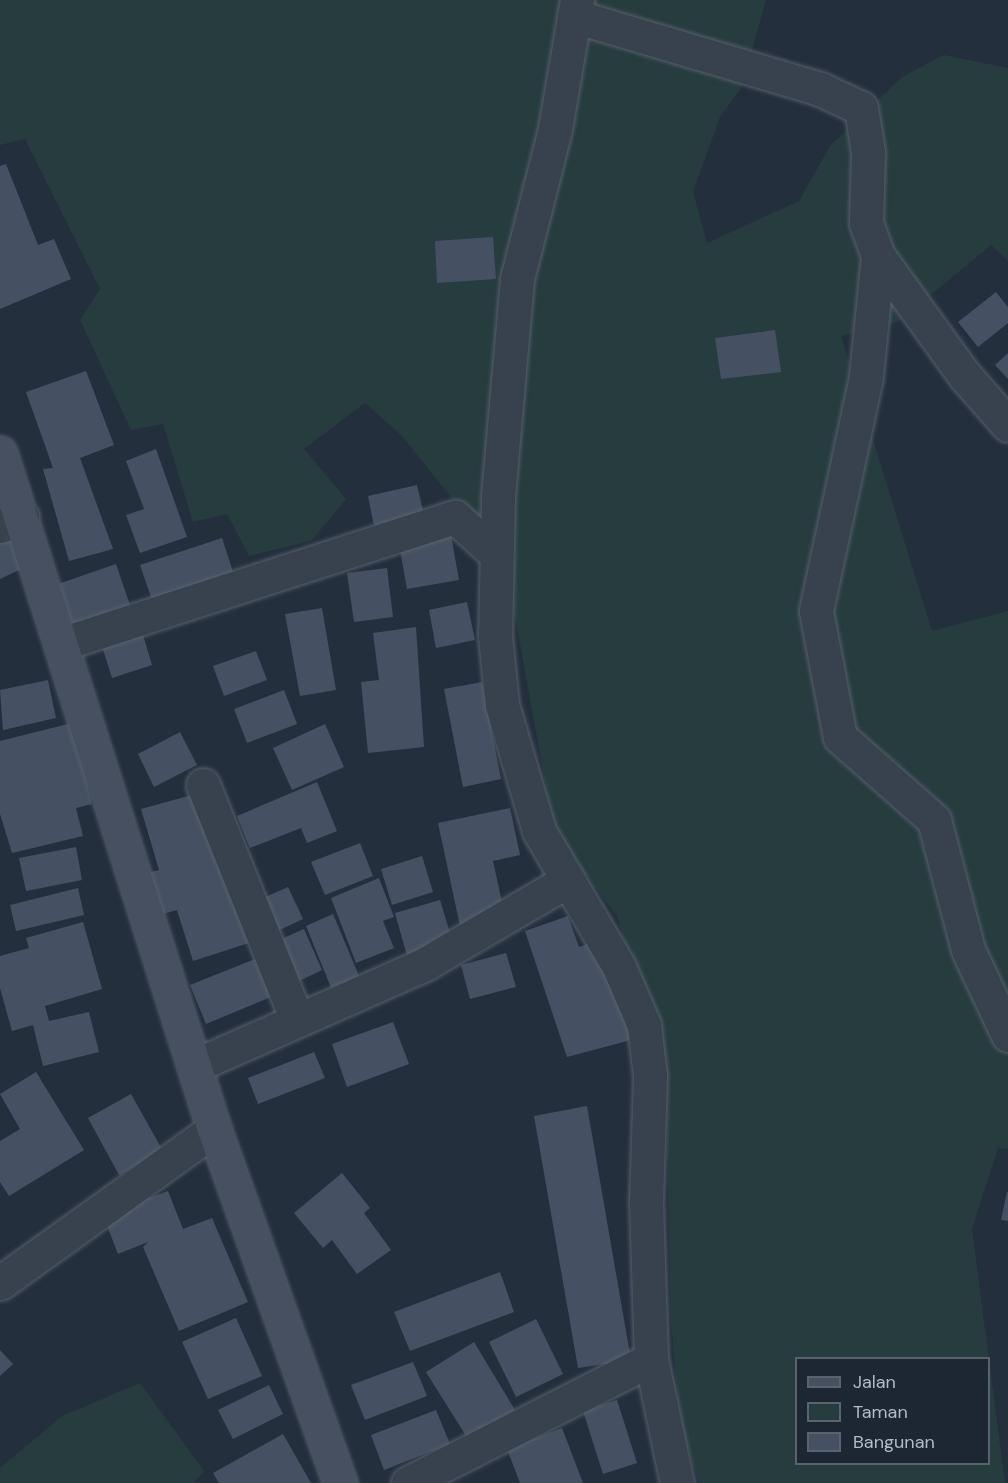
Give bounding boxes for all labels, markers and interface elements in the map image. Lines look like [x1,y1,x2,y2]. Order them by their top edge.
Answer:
legend [795,1357,990,1465]
text: Jalan [853,1370,896,1394]
text: Taman [853,1400,908,1424]
text: Bangunan [853,1430,935,1454]

